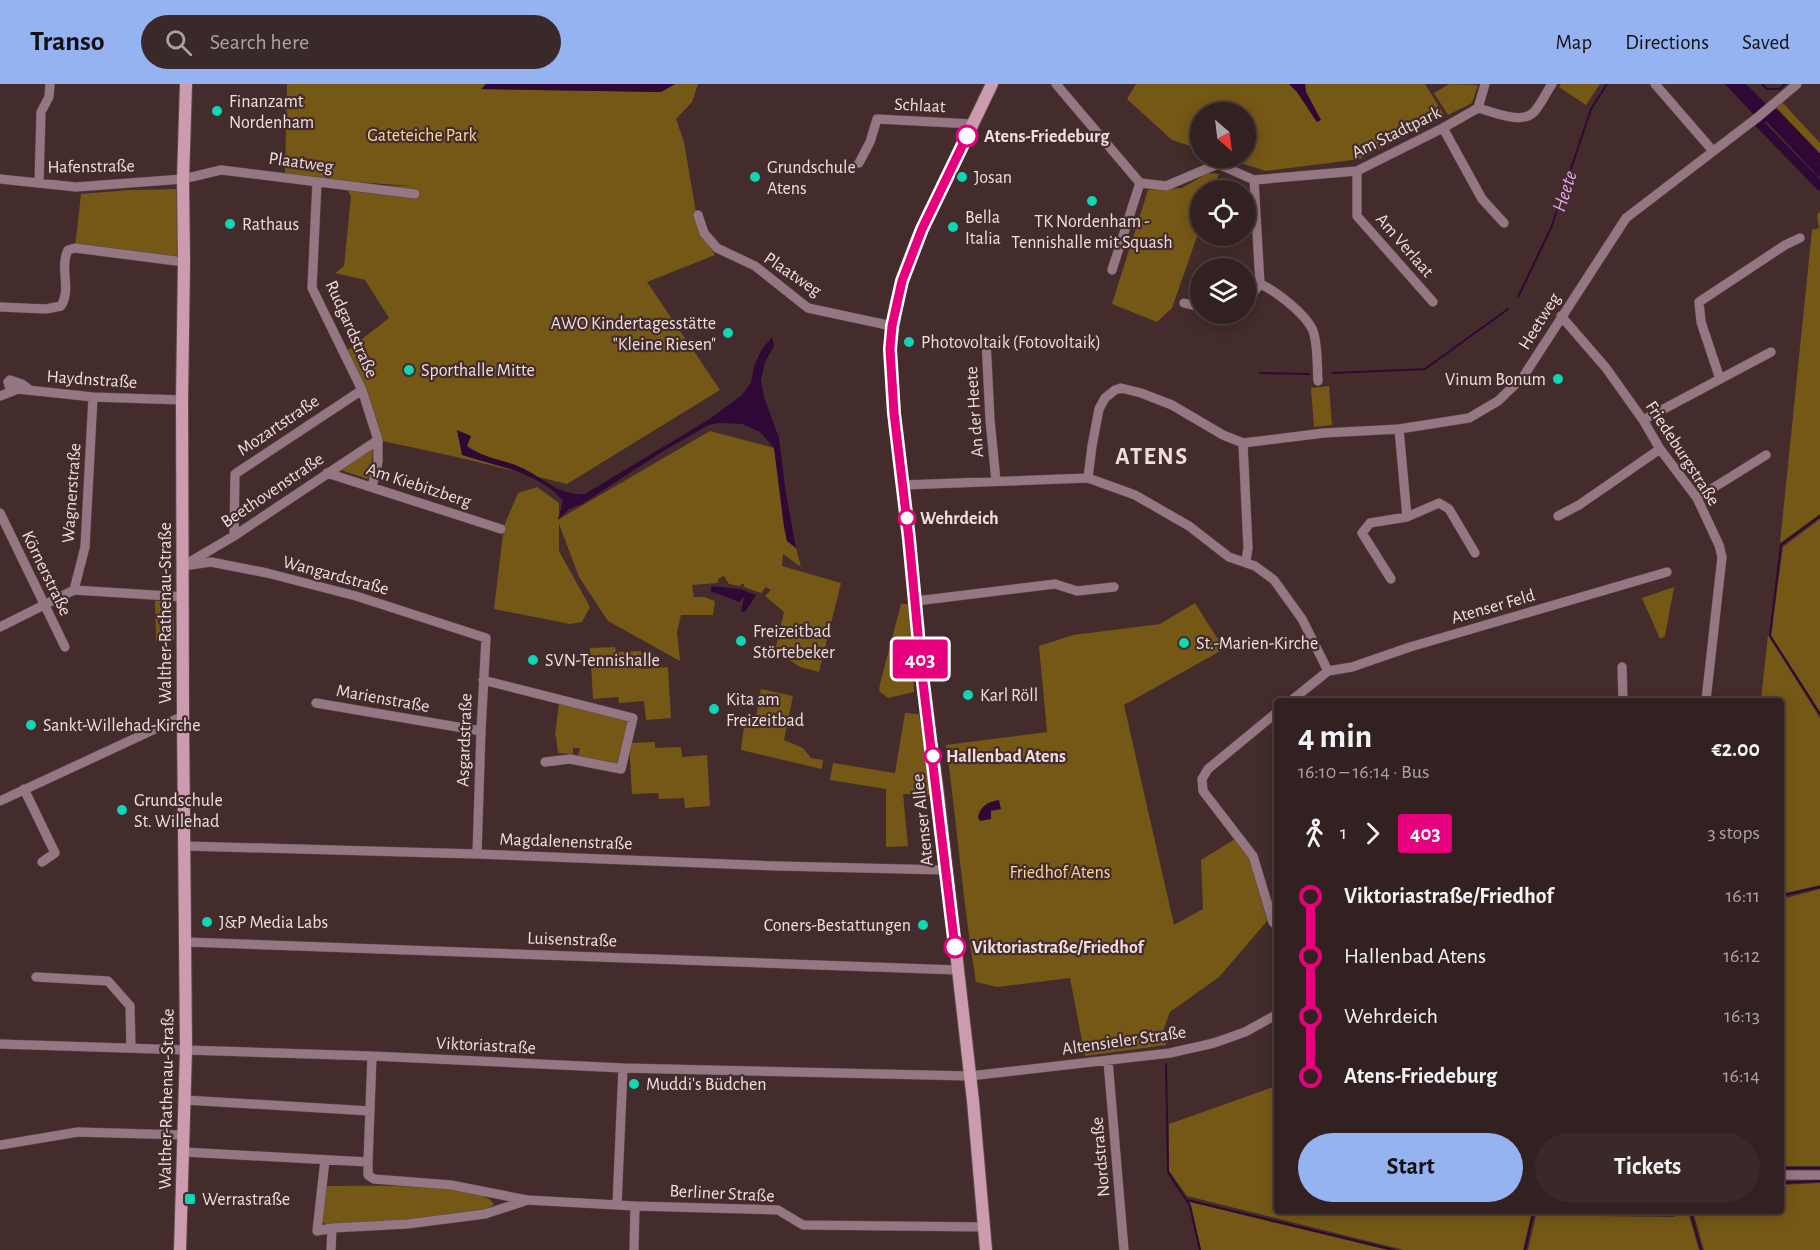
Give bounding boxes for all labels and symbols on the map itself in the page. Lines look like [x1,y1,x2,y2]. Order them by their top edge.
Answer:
place label: Finanzamt Nordenham [229,93,314,132]
street label: Schlaat [894,96,946,116]
north arrow [1190,102,1256,168]
street label: Am Stadtpark [1349,103,1444,162]
marker: Finanzamt Nordenham [210,104,224,118]
marker: Atens-Friedeburg [956,125,978,147]
park label: Gateteiche Park [367,127,478,145]
place label: Atens-Friedeburg [984,128,1110,146]
street label: Plaatweg [267,150,334,176]
street label: Hafenstraße [47,157,135,177]
place label: Grundschule Atens [767,159,856,198]
water label: Heete [1549,168,1581,214]
place label: Josan [974,169,1012,187]
marker: Grundschule Atens [748,170,762,184]
marker: Josan [955,170,969,184]
marker: TK Nordenham - Tennishalle mit Squash [1085,194,1099,208]
place label: Bella Italia [965,209,1001,248]
street label: Am Verlaat [1372,210,1437,281]
place label: TK Nordenham - Tennishalle mit Squash [1011,213,1173,252]
place label: Rathaus [242,216,299,234]
marker: Rathaus [223,217,237,231]
marker: Bella Italia [946,220,960,234]
street label: Plaatweg [760,249,825,301]
street label: Rudgardstraße [322,278,381,381]
street label: Heetweg [1516,290,1564,353]
place label: AWO Kindertagesstätte "Kleine Riesen" [551,315,716,354]
marker: AWO Kindertagesstätte "Kleine Riesen" [721,326,735,340]
place label: Photovoltaik (Fotovoltaik) [921,334,1101,352]
marker: Photovoltaik (Fotovoltaik) [902,335,916,349]
place label: Sporthalle Mitte [421,362,535,380]
marker: Sporthalle Mitte [402,363,416,377]
street label: An der Heete [963,366,987,458]
street label: Haydnstraße [46,368,138,392]
place label: Vinum Bonum [1445,371,1546,389]
marker: Vinum Bonum [1551,372,1565,386]
street label: Mozartstraße [234,392,323,460]
street label: Friedeburgstraße [1642,398,1723,509]
street label: Wagnerstraße [60,442,84,544]
district label: ATENS [1115,445,1189,469]
street label: Beethovenstraße [218,450,327,532]
street label: Am Kiebitzberg [364,461,474,511]
marker: Wehrdeich [898,509,916,527]
place label: Wehrdeich [920,510,999,528]
street label: Walther-Rathenau-Straße [157,522,175,704]
street label: Körnerstraße [18,528,74,619]
street label: Wangardstraße [281,553,391,599]
street label: Atenser Feld [1449,586,1537,627]
place label: Freizeitbad Störtebeker [753,623,835,662]
marker: Freizeitbad Störtebeker [734,634,748,648]
place label: St.-Marien-Kirche [1196,635,1318,653]
marker: St.-Marien-Kirche [1177,636,1191,650]
line badge: 403 [886,640,954,678]
place label: SVN-Tennishalle [545,652,660,670]
marker: SVN-Tennishalle [526,653,540,667]
street label: Marienstraße [335,682,431,716]
place label: Karl Röll [980,687,1038,705]
marker: Karl Röll [961,688,975,702]
place label: Kita am Freizeitbad [726,691,804,730]
street label: Asgardstraße [454,693,476,787]
marker: Kita am Freizeitbad [707,702,721,716]
place label: Sankt-Willehad-Kirche [43,717,201,735]
marker: Sankt-Willehad-Kirche [24,718,38,732]
marker: Hallenbad Atens [924,747,942,765]
place label: Hallenbad Atens [946,748,1066,766]
street label: Atenser Allee [909,773,937,867]
place label: Grundschule St. Willehad [134,792,223,831]
marker: Grundschule St. Willehad [115,803,129,817]
street label: Magdalenenstraße [499,831,633,853]
park label: Friedhof Atens [1010,864,1110,882]
place label: J&P Media Labs [219,914,328,932]
marker: J&P Media Labs [200,915,214,929]
place label: Coners-Bestattungen [764,917,911,935]
marker: Coners-Bestattungen [916,918,930,932]
street label: Luisenstraße [527,929,617,951]
marker: Viktoriastraße/Friedhof [944,936,966,958]
place label: Viktoriastraße/Friedhof [972,939,1145,957]
street label: Walther-Rathenau-Straße [156,1008,178,1190]
street label: Altensieler Straße [1061,1023,1187,1059]
street label: Viktoriastraße [436,1034,536,1058]
place label: Muddi's Büdchen [646,1076,767,1094]
marker: Muddi's Büdchen [627,1077,641,1091]
street label: Nordstraße [1089,1116,1113,1198]
street label: Berliner Straße [669,1182,775,1206]
place label: Werrastraße [202,1191,290,1209]
marker: Werrastraße [183,1192,197,1206]

